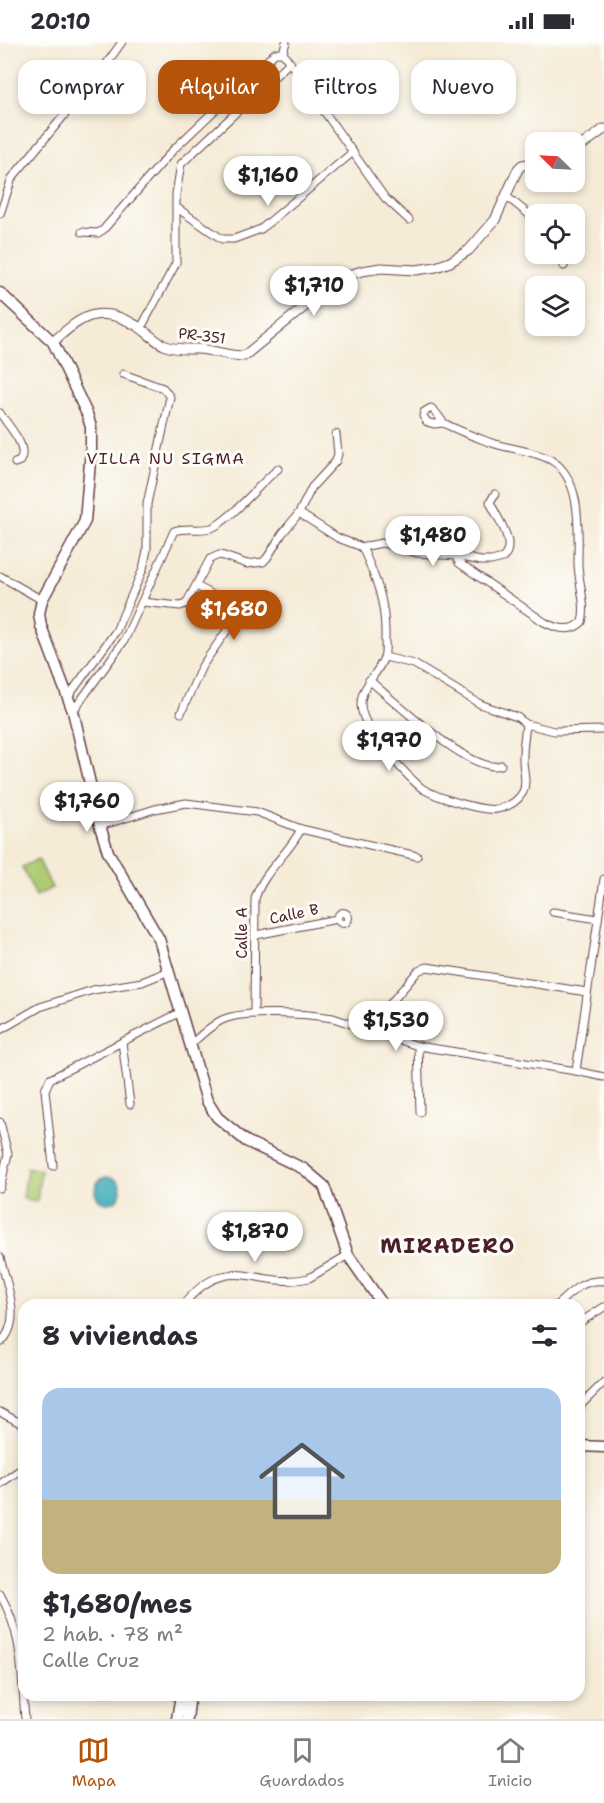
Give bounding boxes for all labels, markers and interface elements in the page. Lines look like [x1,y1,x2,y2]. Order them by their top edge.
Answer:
text: 20:10 [30,7,91,36]
chip: Comprar [18,60,146,114]
chip: Alquilar [158,60,280,114]
chip: Filtros [292,60,399,114]
chip: Nuevo [411,60,516,114]
north arrow [525,132,585,192]
map controls [525,132,585,336]
pin: $1,160 [219,156,317,207]
text: $1,160 [237,162,299,188]
button: locate [525,204,585,264]
pin: $1,710 [265,266,363,317]
text: $1,710 [284,272,344,298]
button: layers [525,276,585,336]
street label: PR-351 [177,323,227,349]
district label: VILLA NU SIGMA [87,448,245,469]
pin: $1,480 [384,516,482,567]
text: $1,480 [399,522,467,548]
pin: $1,680 [185,590,283,641]
text: $1,680 [200,596,268,622]
pin: $1,970 [340,721,438,772]
text: $1,970 [356,727,422,753]
pin: $1,760 [38,782,136,833]
text: $1,760 [54,788,120,814]
street label: Calle B [268,899,320,929]
street label: Calle A [232,907,252,959]
pin: $1,530 [347,1001,445,1052]
text: $1,530 [363,1007,429,1033]
pin: $1,870 [206,1212,304,1263]
text: $1,870 [221,1218,289,1244]
district label: MIRADERO [380,1232,516,1260]
text: 8 viviendas [42,1318,198,1353]
icon: filters [528,1319,561,1352]
icon: home [248,1427,356,1535]
text: $1,680/mes [42,1586,192,1621]
text: 2 hab. · 78 m² [42,1621,183,1647]
text: Calle Cruz [42,1647,140,1673]
tab: Mapa [72,1734,116,1791]
tab: Guardados [260,1734,345,1791]
tab: Inicio [488,1734,532,1791]

